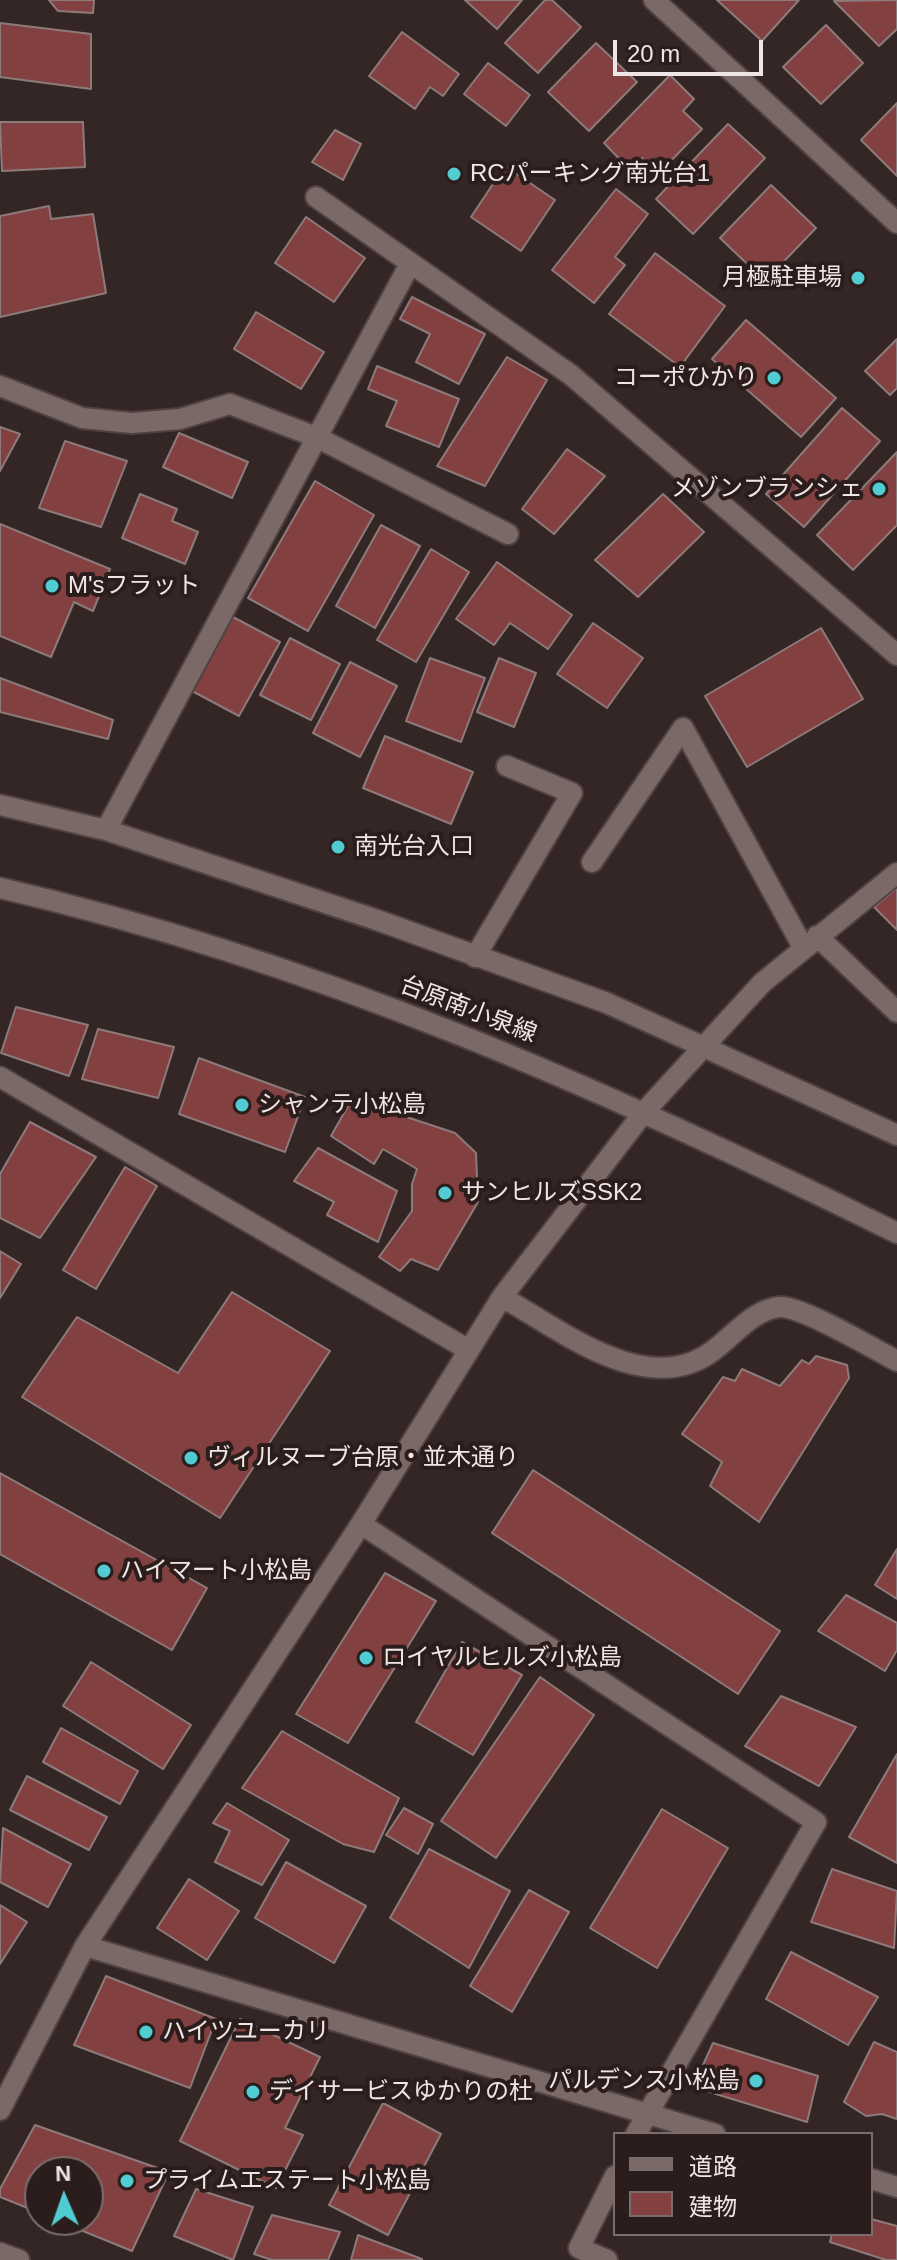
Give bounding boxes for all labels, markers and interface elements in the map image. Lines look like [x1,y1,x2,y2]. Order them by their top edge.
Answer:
scale bar [617,24,767,74]
text: 20 m [627,40,680,67]
place label: RCパーキング南光台1 [470,160,710,188]
marker: RCパーキング南光台1 [445,165,463,183]
place label: 月極駐車場 [722,264,842,292]
marker: 月極駐車場 [849,269,867,287]
place label: コーポひかり [614,364,758,392]
marker: コーポひかり [765,369,783,387]
place label: メゾンブランシェ [671,475,863,503]
marker: メゾンブランシェ [870,480,888,498]
place label: M'sフラット [68,572,201,600]
marker: M'sフラット [43,577,61,595]
place label: 南光台入口 [354,833,474,861]
marker: 南光台入口 [329,838,347,856]
street label: 台原南小泉線 [396,971,540,1049]
place label: シャンテ小松島 [258,1091,426,1119]
marker: シャンテ小松島 [233,1096,251,1114]
place label: サンヒルズSSK2 [461,1179,642,1207]
marker: サンヒルズSSK2 [436,1184,454,1202]
place label: ヴィルヌーブ台原・並木通り [207,1444,519,1472]
marker: ヴィルヌーブ台原・並木通り [182,1449,200,1467]
place label: ハイマート小松島 [120,1557,312,1585]
marker: ハイマート小松島 [95,1562,113,1580]
place label: ロイヤルヒルズ小松島 [382,1644,622,1672]
marker: ロイヤルヒルズ小松島 [357,1649,375,1667]
place label: ハイツユーカリ [162,2018,330,2046]
marker: ハイツユーカリ [137,2023,155,2041]
place label: パルデンス小松島 [548,2067,740,2095]
marker: パルデンス小松島 [747,2072,765,2090]
place label: デイサービスゆかりの杜 [269,2078,533,2106]
marker: デイサービスゆかりの杜 [244,2083,262,2101]
legend [613,2132,873,2236]
text: 道路 [689,2153,737,2180]
north arrow [24,2156,104,2236]
text: N [55,2161,72,2186]
place label: プライムエステート小松島 [143,2167,431,2195]
marker: プライムエステート小松島 [118,2172,136,2190]
text: 建物 [689,2193,737,2220]

